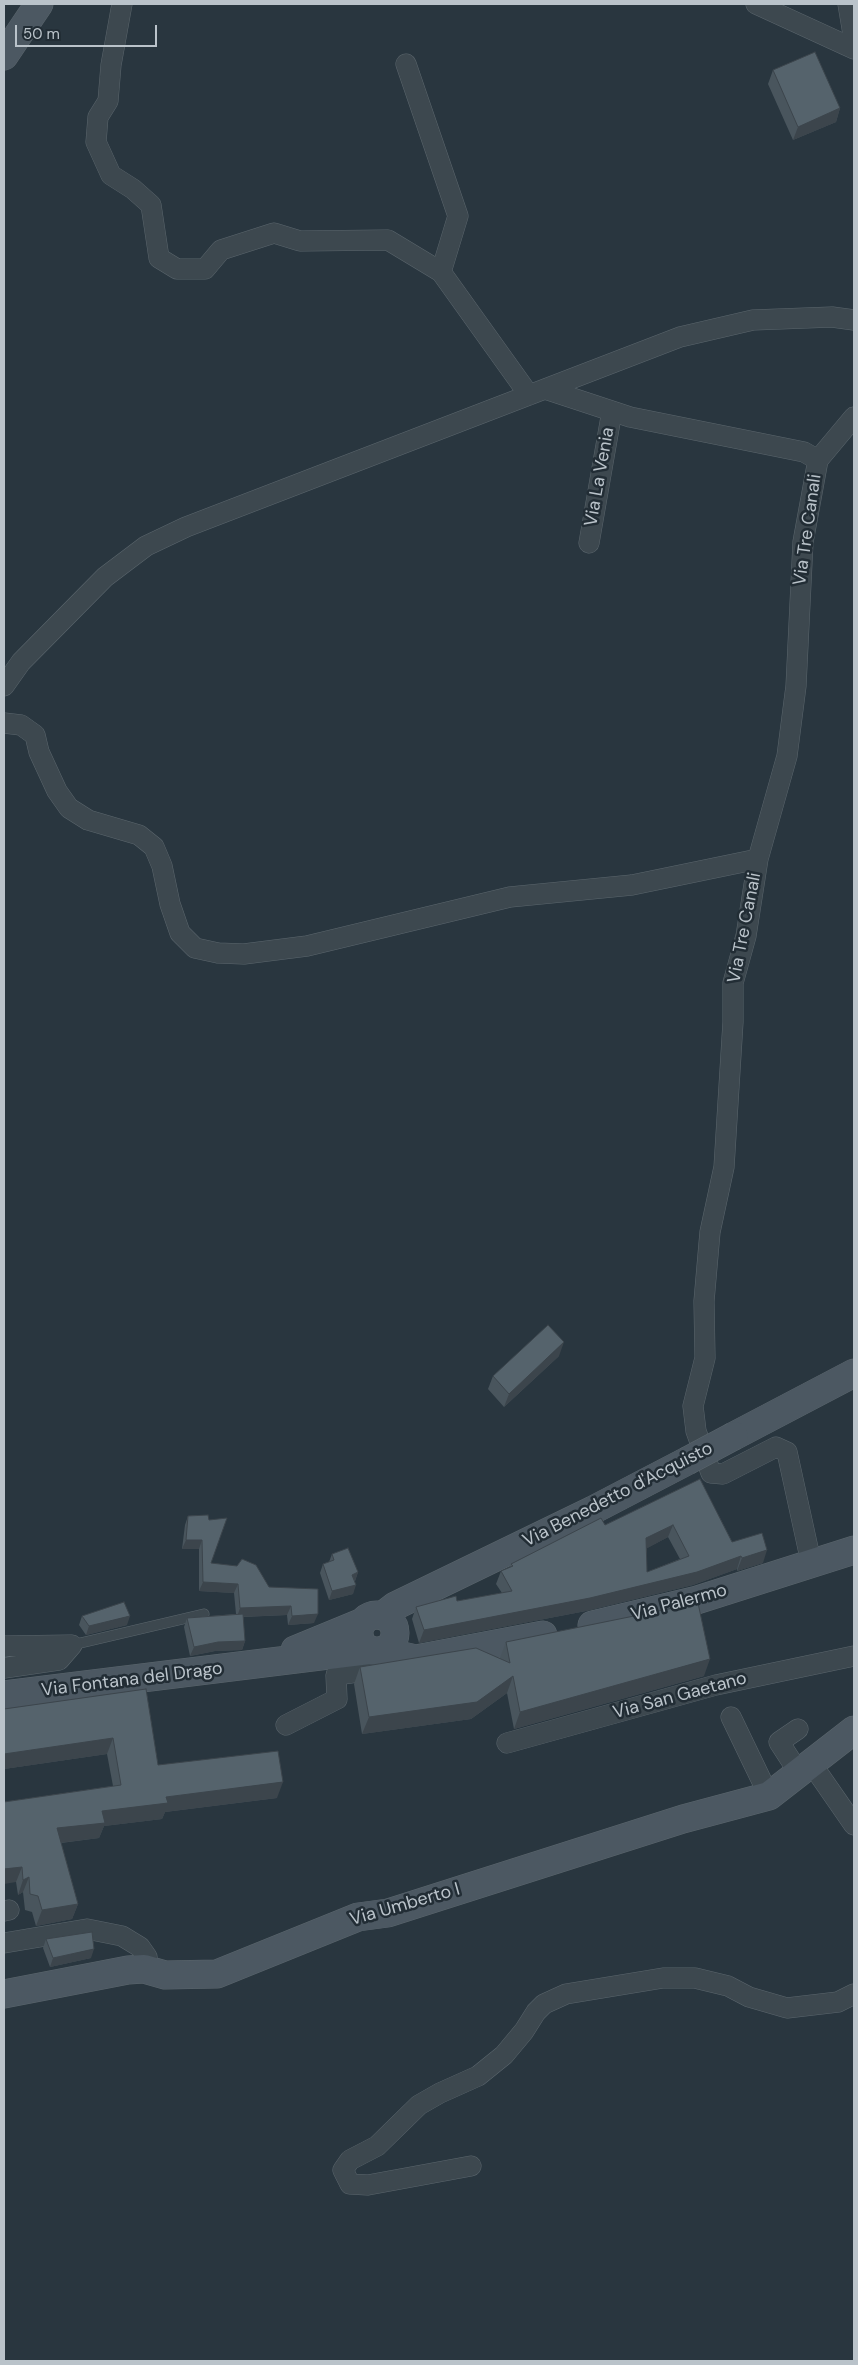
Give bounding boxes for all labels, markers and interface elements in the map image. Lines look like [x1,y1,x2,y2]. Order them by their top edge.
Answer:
scale bar [18,15,160,47]
text: 50 m [23,24,60,44]
street label: Via La Venia [581,426,619,528]
street label: Via Tre Canali [789,473,827,587]
street label: Via Tre Canali [724,871,766,985]
street label: Via Benedetto d'Acquisto [520,1438,716,1552]
street label: Via Palermo [629,1580,729,1626]
street label: Via Fontana del Drago [40,1658,224,1702]
street label: Via San Gaetano [611,1668,749,1724]
street label: Via Umberto I [348,1879,462,1931]

